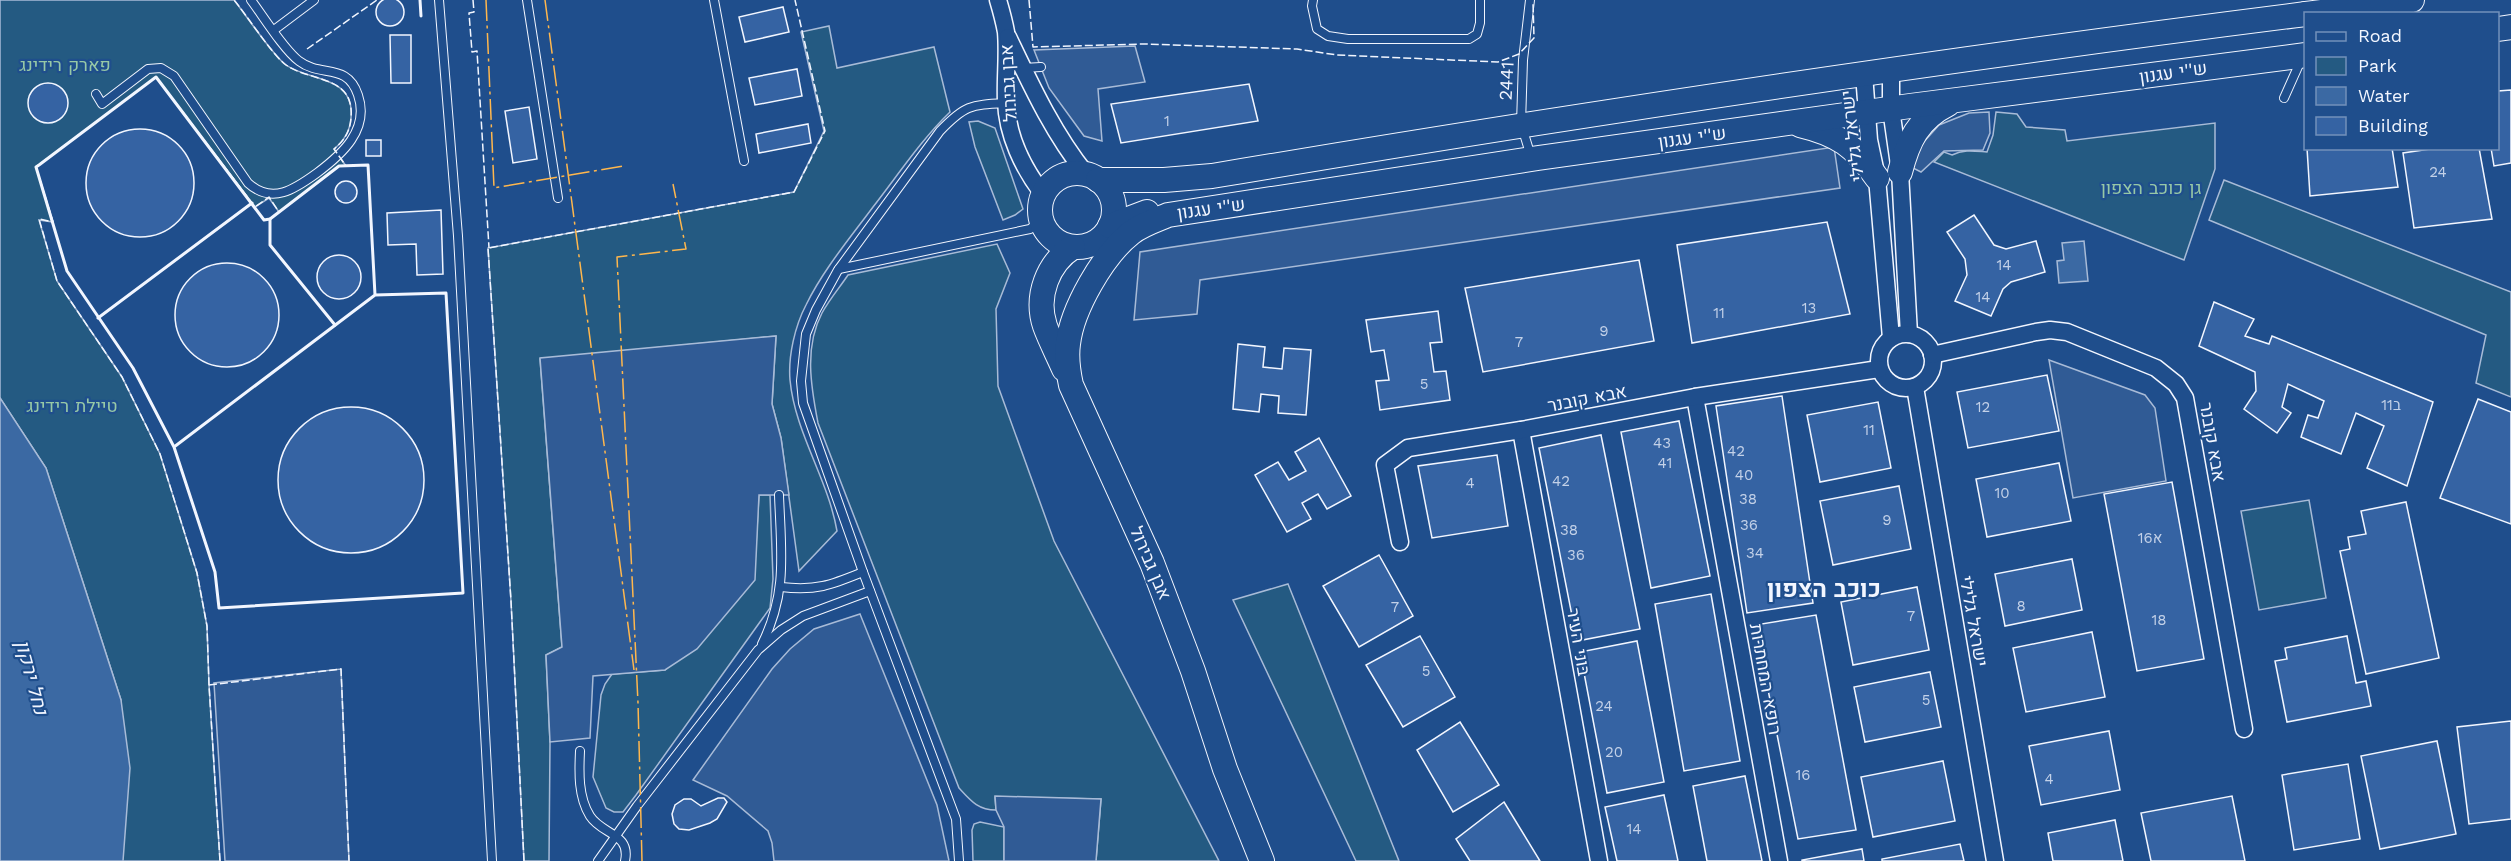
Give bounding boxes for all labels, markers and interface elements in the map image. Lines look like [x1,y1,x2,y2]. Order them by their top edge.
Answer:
legend [2304,12,2499,150]
text: Road [2358,25,2402,46]
street label: אבן גבירול [995,44,1021,122]
park label: פארק רידינג [19,54,111,75]
text: Park [2358,55,2397,76]
street label: ש''י עגנון [2138,57,2208,87]
street label: 2441 [1495,61,1517,101]
text: Water [2358,85,2410,106]
street label: ישראל גלילי [1836,89,1868,183]
house number: 1 [1164,112,1170,130]
text: Building [2358,115,2428,136]
street label: ש''י עגנון [1657,122,1727,152]
house number: 24 [2429,163,2447,181]
park label: גן כוכב הצפון [2101,177,2201,198]
street label: ש''י עגנון [1176,193,1246,223]
house number: 14 [1996,256,2012,274]
house number: 14 [1975,288,1991,306]
house number: 13 [1802,299,1816,317]
house number: 11 [1713,304,1725,322]
house number: 9 [1599,322,1609,340]
house number: 7 [1515,333,1523,351]
house number: 5 [1420,375,1428,393]
street label: אבא קובנר [1546,380,1628,416]
park label: טיילת רידינג [26,395,118,416]
house number: 11ב [2381,396,2401,414]
house number: 12 [1976,398,1990,416]
street label: אבא קובנר [2196,401,2230,483]
house number: 11 [1863,421,1875,439]
house number: 43 [1653,434,1671,452]
house number: 42 [1727,442,1745,460]
house number: 41 [1658,454,1672,472]
house number: 40 [1735,466,1753,484]
house number: 42 [1552,472,1570,490]
house number: 4 [1465,474,1475,492]
house number: 10 [1994,484,2010,502]
house number: 38 [1739,490,1757,508]
house number: 9 [1882,511,1892,529]
house number: 36 [1740,516,1758,534]
house number: 38 [1560,521,1578,539]
street label: אבן גבירול [1126,523,1176,603]
house number: 16א [2138,529,2162,547]
house number: 34 [1746,544,1764,562]
house number: 36 [1567,546,1585,564]
street label: ישראל גלילי [1956,574,1992,668]
district label: כוכב הצפון [1767,575,1881,603]
house number: 8 [2016,597,2026,615]
house number: 7 [1391,598,1399,616]
street label: בוני העיר [1563,607,1595,678]
house number: 7 [1907,607,1915,625]
house number: 18 [2151,611,2167,629]
street label: רופא המחתרות [1746,622,1786,736]
water label: נחל ירקון [11,637,54,719]
house number: 5 [1422,662,1430,680]
house number: 5 [1922,691,1930,709]
house number: 24 [1595,697,1613,715]
house number: 20 [1605,743,1623,761]
house number: 16 [1796,766,1810,784]
house number: 4 [2044,770,2054,788]
house number: 14 [1626,820,1642,838]

